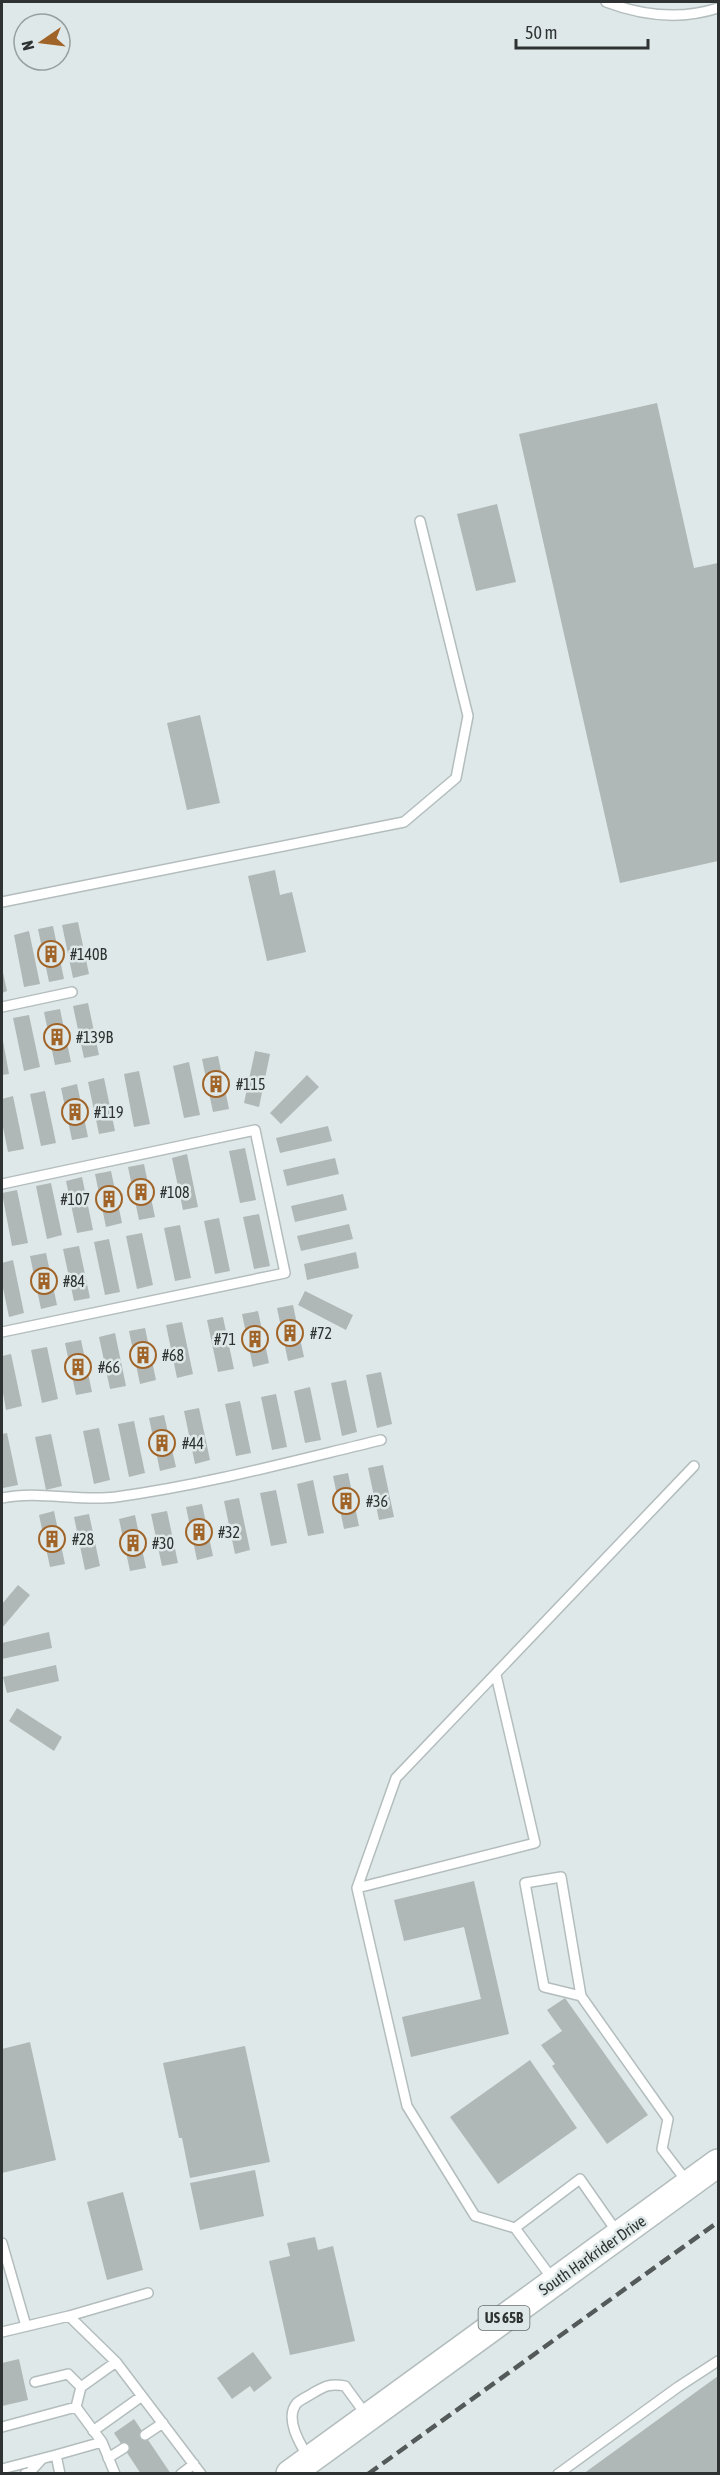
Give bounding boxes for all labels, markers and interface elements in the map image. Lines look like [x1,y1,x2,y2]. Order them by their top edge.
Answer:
north arrow [12,12,72,72]
scale bar [516,12,648,50]
text: 50 m [525,22,557,43]
text: N [18,39,37,52]
building icon: #140B [36,939,66,969]
place label: #140B [70,945,108,963]
building icon: #139B [42,1022,72,1052]
place label: #139B [76,1028,114,1046]
building icon: #115 [201,1069,231,1099]
place label: #115 [236,1075,266,1093]
building icon: #119 [60,1097,90,1127]
place label: #119 [94,1103,124,1121]
building icon: #108 [126,1177,156,1207]
place label: #108 [160,1183,190,1201]
building icon: #107 [94,1184,124,1214]
place label: #107 [60,1190,90,1208]
building icon: #84 [29,1266,59,1296]
place label: #84 [63,1272,85,1290]
building icon: #72 [275,1318,305,1348]
building icon: #71 [240,1324,270,1354]
place label: #72 [310,1324,332,1342]
place label: #71 [214,1330,236,1348]
building icon: #68 [128,1340,158,1370]
place label: #68 [162,1346,184,1364]
building icon: #66 [63,1352,93,1382]
place label: #66 [98,1358,120,1376]
building icon: #44 [147,1428,177,1458]
place label: #44 [182,1434,204,1452]
building icon: #36 [331,1486,361,1516]
place label: #36 [366,1492,388,1510]
building icon: #32 [184,1517,214,1547]
place label: #32 [218,1523,240,1541]
building icon: #28 [37,1524,67,1554]
building icon: #30 [118,1528,148,1558]
place label: #28 [72,1530,94,1548]
place label: #30 [152,1534,174,1552]
street label: South Harkrider Drive [535,2211,649,2299]
road number: US 65B [478,2306,530,2330]

